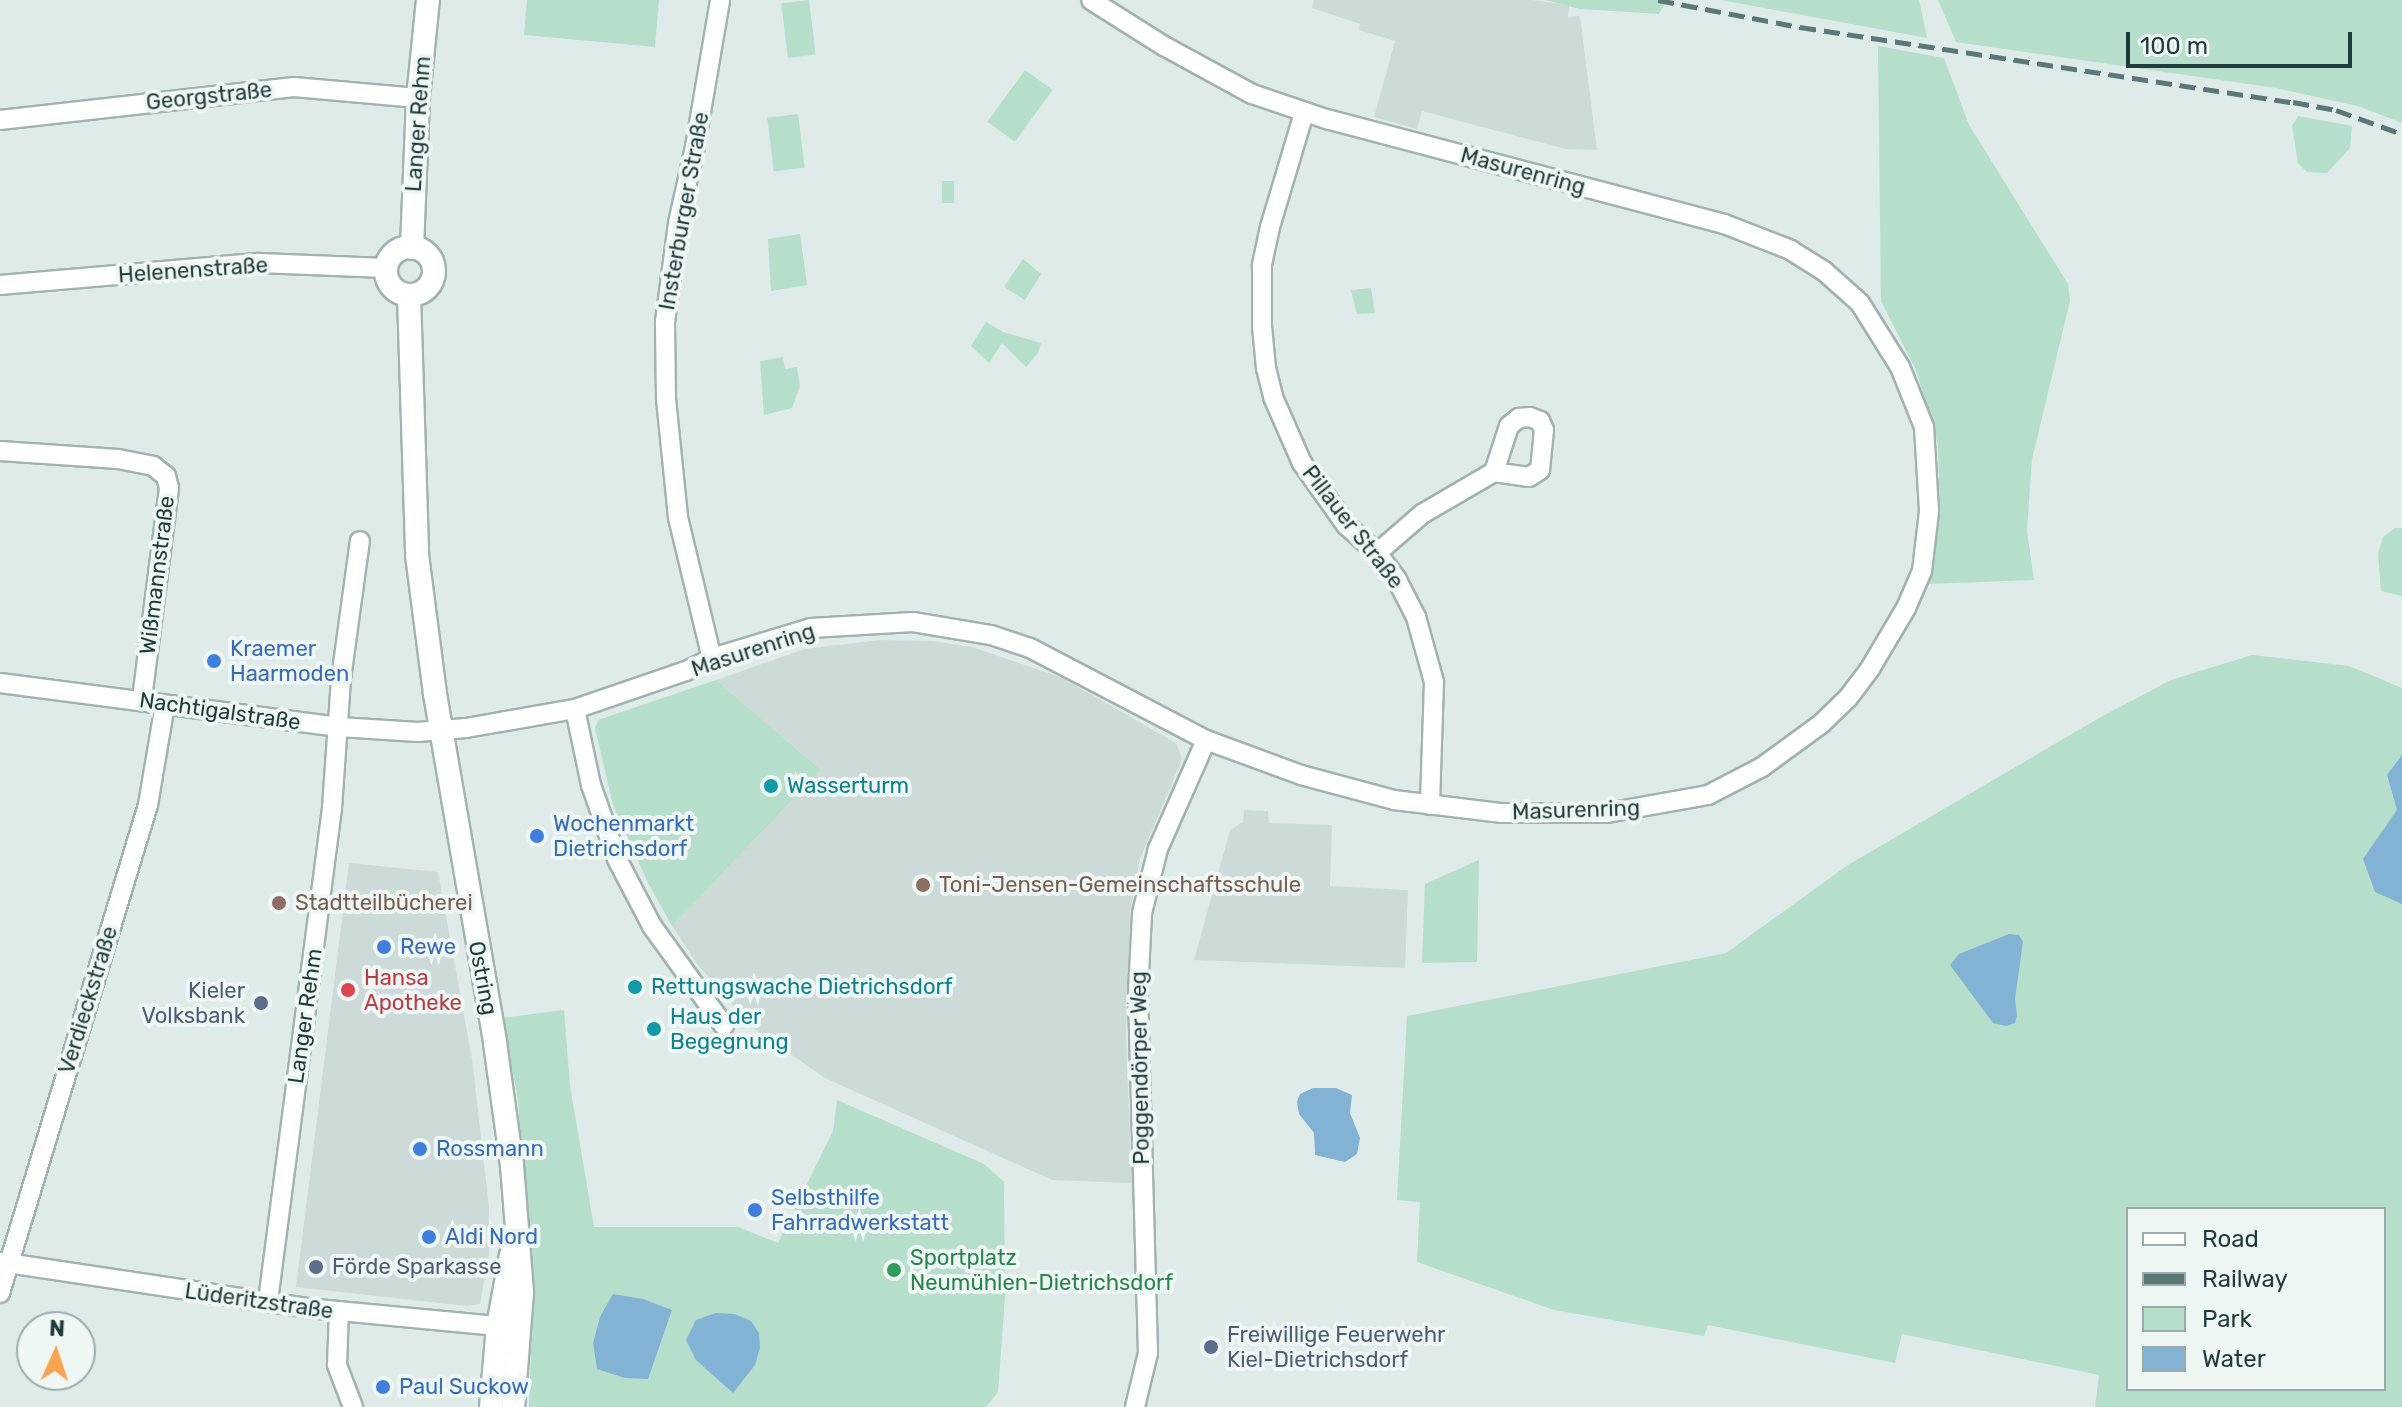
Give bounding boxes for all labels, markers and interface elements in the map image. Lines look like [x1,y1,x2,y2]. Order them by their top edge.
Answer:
scale bar [2130,16,2356,66]
text: 100 m [2140,32,2208,60]
street label: Langer Rehm [400,55,436,193]
street label: Georgstraße [145,76,273,116]
street label: Insterburger Straße [654,110,714,312]
street label: Masurenring [1458,142,1588,200]
street label: Helenenstraße [117,252,269,288]
street label: Pillauer Straße [1297,460,1409,594]
street label: Wißmannstraße [134,494,180,656]
street label: Masurenring [688,618,818,682]
place label: Kraemer Haarmoden [230,635,349,686]
marker: Kraemer Haarmoden [205,652,223,670]
street label: Nachtigalstraße [138,687,302,735]
place label: Wasserturm [787,773,909,799]
marker: Wasserturm [762,777,780,795]
street label: Masurenring [1512,795,1640,825]
place label: Wochenmarkt Dietrichsdorf [553,810,694,862]
marker: Wochenmarkt Dietrichsdorf [528,827,546,845]
place label: Toni-Jensen-Gemeinschaftsschule [939,872,1301,898]
marker: Toni-Jensen-Gemeinschaftsschule [914,876,932,894]
place label: Stadtteilbücherei [295,890,473,916]
marker: Stadtteilbücherei [270,894,288,912]
street label: Verdieckstraße [53,923,123,1077]
place label: Rewe [400,934,456,960]
marker: Rewe [375,938,393,956]
street label: Ostring [463,939,503,1017]
street label: Langer Rehm [282,947,328,1085]
place label: Hansa Apotheke [364,964,462,1016]
street label: Poggendörper Weg [1125,971,1155,1165]
place label: Rettungswache Dietrichsdorf [651,974,952,1000]
place label: Kieler Volksbank [141,977,245,1028]
marker: Rettungswache Dietrichsdorf [626,978,644,996]
marker: Hansa Apotheke [339,981,357,999]
marker: Kieler Volksbank [252,994,270,1012]
place label: Haus der Begegnung [670,1003,789,1054]
marker: Haus der Begegnung [645,1020,663,1038]
place label: Rossmann [436,1136,544,1162]
marker: Rossmann [411,1140,429,1158]
place label: Selbsthilfe Fahrradwerkstatt [771,1184,949,1236]
marker: Selbsthilfe Fahrradwerkstatt [746,1201,764,1219]
legend [2126,1207,2386,1391]
place label: Aldi Nord [445,1224,538,1250]
text: Road [2202,1225,2259,1253]
marker: Aldi Nord [420,1228,438,1246]
place label: Sportplatz Neumühlen-Dietrichsdorf [910,1244,1173,1296]
place label: Förde Sparkasse [332,1254,501,1280]
marker: Förde Sparkasse [307,1258,325,1276]
marker: Sportplatz Neumühlen-Dietrichsdorf [885,1261,903,1279]
text: Railway [2202,1265,2288,1293]
street label: Lüderitzstraße [183,1278,335,1324]
text: Park [2202,1305,2252,1333]
north arrow [16,1311,96,1391]
text: N [49,1315,66,1342]
place label: Freiwillige Feuerwehr Kiel-Dietrichsdorf [1227,1321,1445,1372]
marker: Freiwillige Feuerwehr Kiel-Dietrichsdorf [1202,1338,1220,1356]
text: Water [2202,1345,2266,1373]
place label: Paul Suckow [399,1374,529,1400]
marker: Paul Suckow [374,1378,392,1396]

